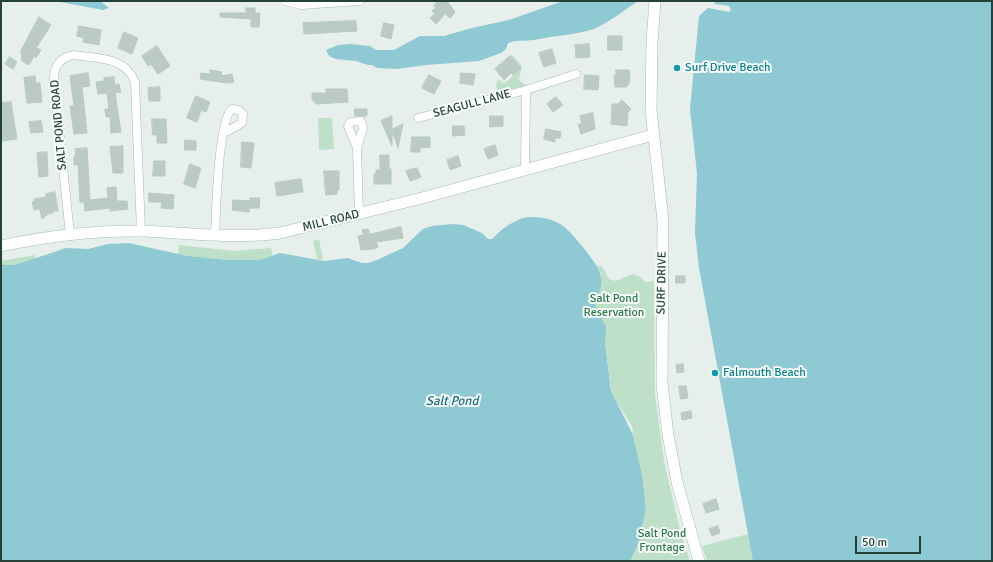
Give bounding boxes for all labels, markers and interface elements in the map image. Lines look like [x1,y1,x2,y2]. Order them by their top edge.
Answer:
place label: Surf Drive Beach [685,61,771,75]
marker: Surf Drive Beach [672,63,682,73]
street label: SALT POND ROAD [48,79,70,171]
street label: SEAGULL LANE [432,87,512,121]
street label: MILL ROAD [301,207,361,235]
street label: SURF DRIVE [654,251,670,315]
park label: Salt Pond Reservation [584,292,644,320]
place label: Falmouth Beach [723,366,806,380]
marker: Falmouth Beach [710,368,720,378]
water label: Salt Pond [426,394,478,410]
park label: Salt Pond Frontage [638,527,686,555]
scale bar [857,528,923,554]
text: 50 m [862,535,887,550]

